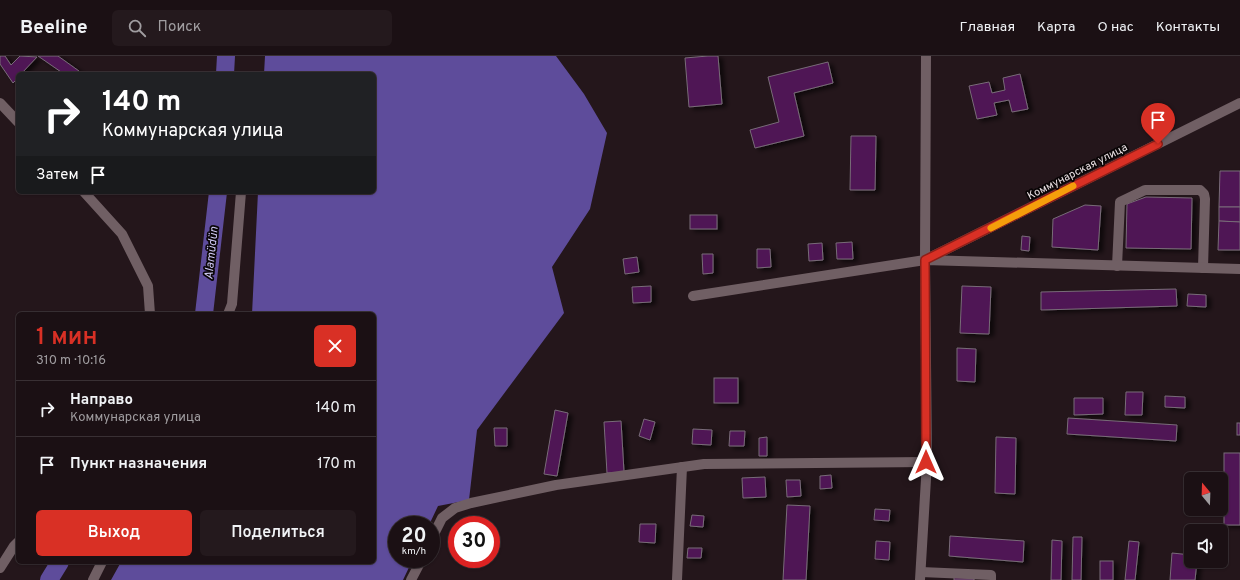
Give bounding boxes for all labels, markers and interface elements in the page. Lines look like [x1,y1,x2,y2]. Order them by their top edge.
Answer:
search box [112,10,392,46]
text: Beeline [20,16,88,40]
icon: search [126,17,148,39]
text: Поиск [158,18,201,37]
text: Главная [960,19,1015,36]
text: Карта [1037,19,1075,36]
text: О нас [1097,19,1134,36]
text: Контакты [1156,19,1220,36]
text: 140 m [102,85,181,121]
icon: right [36,88,88,140]
pin [1141,103,1175,144]
icon: arrive [1147,109,1169,131]
text: Коммунарская улица [102,120,283,143]
street label: Коммунарская улица [1025,140,1130,203]
icon: arrive [87,164,109,186]
text: Затем [36,166,79,185]
water label: Alamüdün [201,225,223,280]
text: 1 мин [36,323,97,353]
button: close [314,325,356,367]
text: 310 m · 10:16 [36,353,106,369]
text: Направо [70,391,133,410]
icon: right [36,398,58,420]
text: 140 m [316,399,356,418]
text: Коммунарская улица [70,410,201,426]
position arrow [905,441,947,483]
icon: arrive [36,454,58,476]
text: Пункт назначения [70,455,207,474]
text: 170 m [317,455,356,474]
north arrow [1184,472,1228,516]
map controls [1184,472,1228,568]
button: Выход [36,510,192,556]
button: Поделиться [200,510,356,556]
speed limit sign: 30 [448,516,500,568]
text: 20 [401,524,427,550]
button: sound [1184,524,1228,568]
text: km/h [402,545,426,558]

